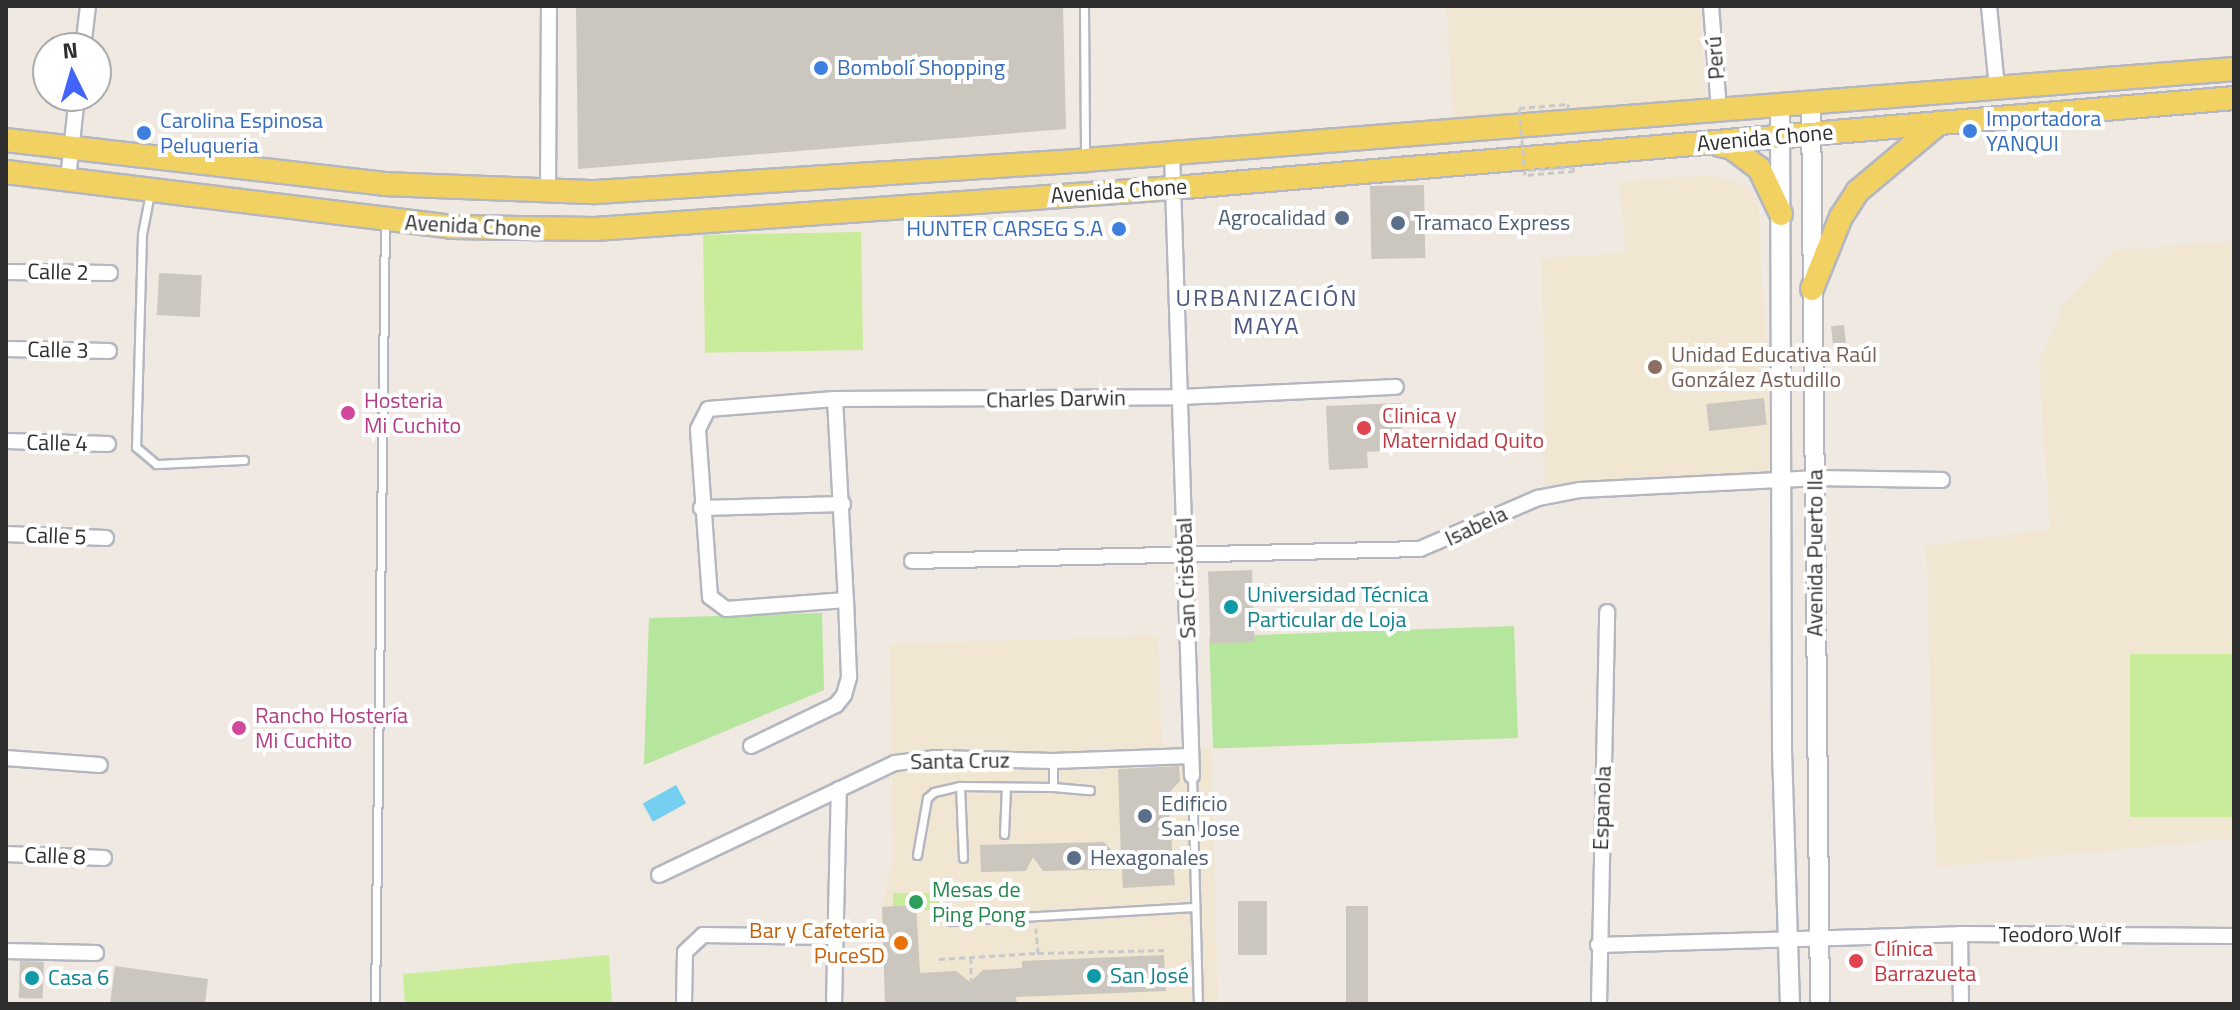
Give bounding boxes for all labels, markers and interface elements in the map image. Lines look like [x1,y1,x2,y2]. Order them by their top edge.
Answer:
north arrow [32,32,112,112]
text: N [61,32,79,68]
street label: Perú [1700,35,1730,81]
place label: Bombolí Shopping [837,55,1005,81]
marker: Bombolí Shopping [812,59,830,77]
place label: Importadora YANQUI [1986,105,2101,156]
place label: Carolina Espinosa Peluqueria [160,107,323,158]
street label: Avenida Chone [1696,119,1834,157]
marker: Importadora YANQUI [1961,122,1979,140]
marker: Carolina Espinosa Peluqueria [135,124,153,142]
street label: Avenida Chone [1050,173,1188,209]
place label: Agrocalidad [1218,205,1326,231]
street label: Avenida Chone [404,209,542,243]
marker: Agrocalidad [1333,209,1351,227]
place label: Tramaco Express [1414,210,1570,236]
marker: Tramaco Express [1389,214,1407,232]
place label: HUNTER CARSEG S.A [906,216,1103,242]
marker: HUNTER CARSEG S.A [1110,220,1128,238]
street label: Calle 2 [27,258,89,286]
district label: URBANIZACIÓN MAYA [1175,284,1359,340]
street label: Calle 3 [27,336,89,364]
place label: Unidad Educativa Raúl González Astudillo [1671,341,1877,392]
marker: Unidad Educativa Raúl González Astudillo [1646,358,1664,376]
street label: Charles Darwin [986,385,1126,413]
place label: Hosteria Mi Cuchito [364,387,461,438]
place label: Clinica y Maternidad Quito [1382,402,1544,454]
marker: Hosteria Mi Cuchito [339,404,357,422]
marker: Clinica y Maternidad Quito [1353,417,1375,439]
street label: Calle 4 [26,429,88,457]
street label: Avenida Puerto Ila [1802,469,1828,637]
street label: Isabela [1441,500,1511,552]
street label: San Cristóbal [1171,517,1201,639]
street label: Calle 5 [25,522,87,550]
place label: Universidad Técnica Particular de Loja [1247,581,1429,632]
marker: Universidad Técnica Particular de Loja [1222,598,1240,616]
place label: Rancho Hostería Mi Cuchito [255,702,408,754]
marker: Rancho Hostería Mi Cuchito [230,719,248,737]
street label: Santa Cruz [910,747,1010,775]
street label: Espanola [1587,765,1617,851]
place label: Edificio San Jose [1161,790,1240,842]
marker: Edificio San Jose [1136,807,1154,825]
street label: Calle 8 [24,842,86,870]
place label: Hexagonales [1090,845,1209,871]
marker: Hexagonales [1065,849,1083,867]
place label: Mesas de Ping Pong [932,876,1026,928]
marker: Mesas de Ping Pong [907,893,925,911]
place label: Bar y Cafeteria PuceSD [749,917,885,968]
street label: Teodoro Wolf [1999,922,2121,948]
marker: Bar y Cafeteria PuceSD [892,934,910,952]
place label: Clínica Barrazueta [1874,935,1976,986]
marker: Clínica Barrazueta [1845,950,1867,972]
place label: San José [1110,963,1189,989]
place label: Casa 6 [48,965,109,991]
marker: San José [1085,967,1103,985]
marker: Casa 6 [23,969,41,987]

